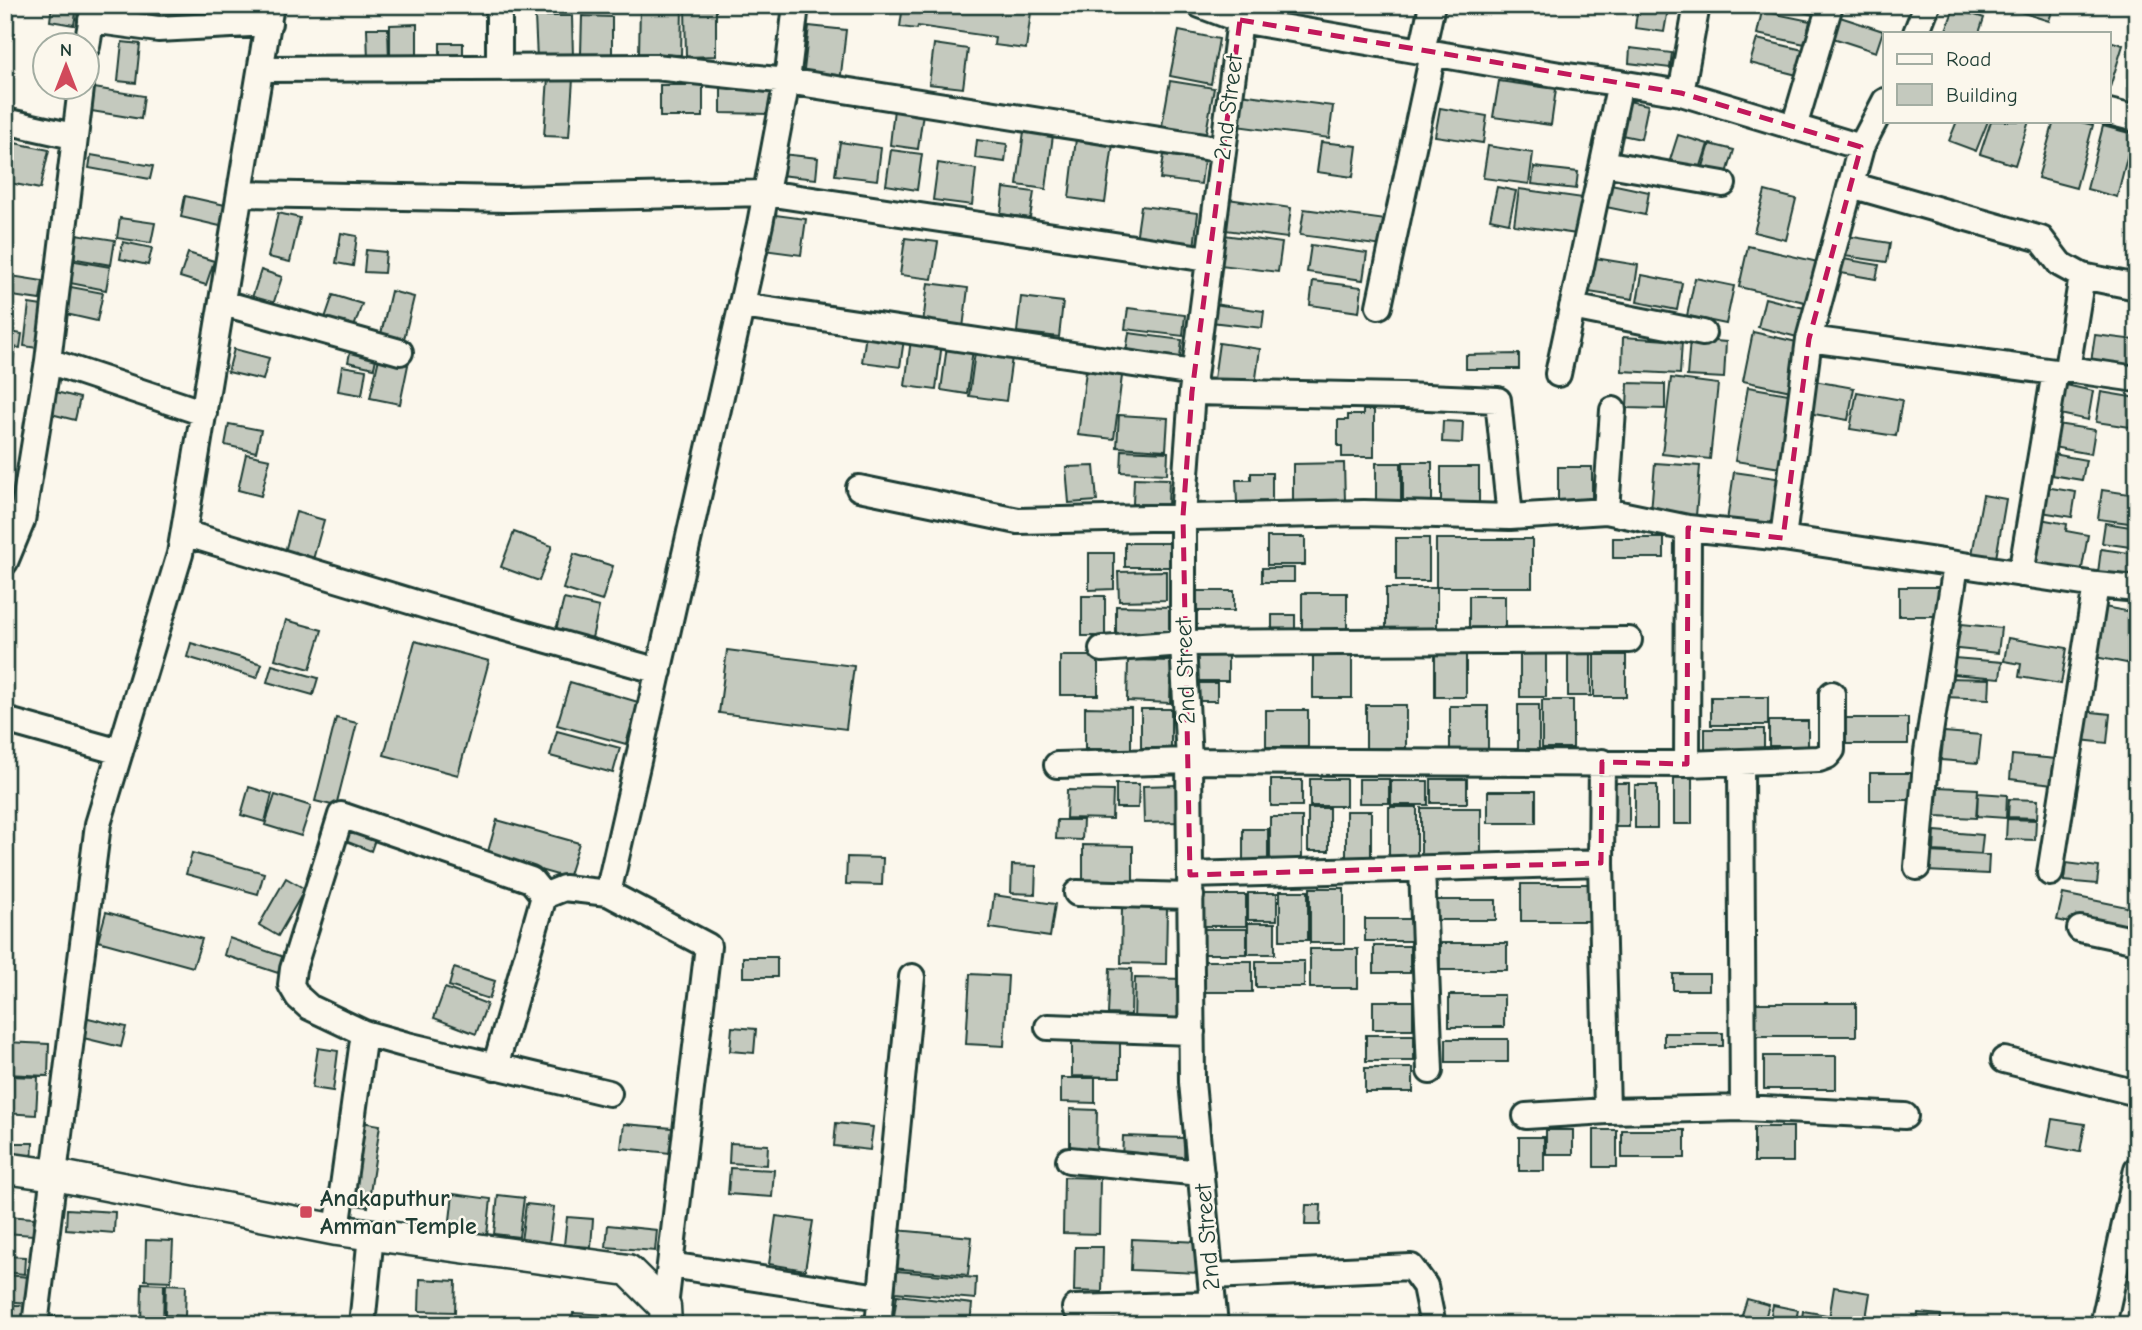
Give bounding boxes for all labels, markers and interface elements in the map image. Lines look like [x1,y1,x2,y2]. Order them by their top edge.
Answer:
north arrow [32,32,102,102]
legend [1883,32,2110,122]
text: N [60,39,72,61]
text: Road [1946,47,1991,71]
street label: 2nd Street [1208,51,1249,162]
text: Building [1946,83,2018,107]
street label: 2nd Street [1169,616,1201,725]
street label: 2nd Street [1188,1182,1226,1291]
place label: Anakaputhur Amman Temple [320,1184,477,1240]
marker: Anakaputhur Amman Temple [298,1204,314,1220]

